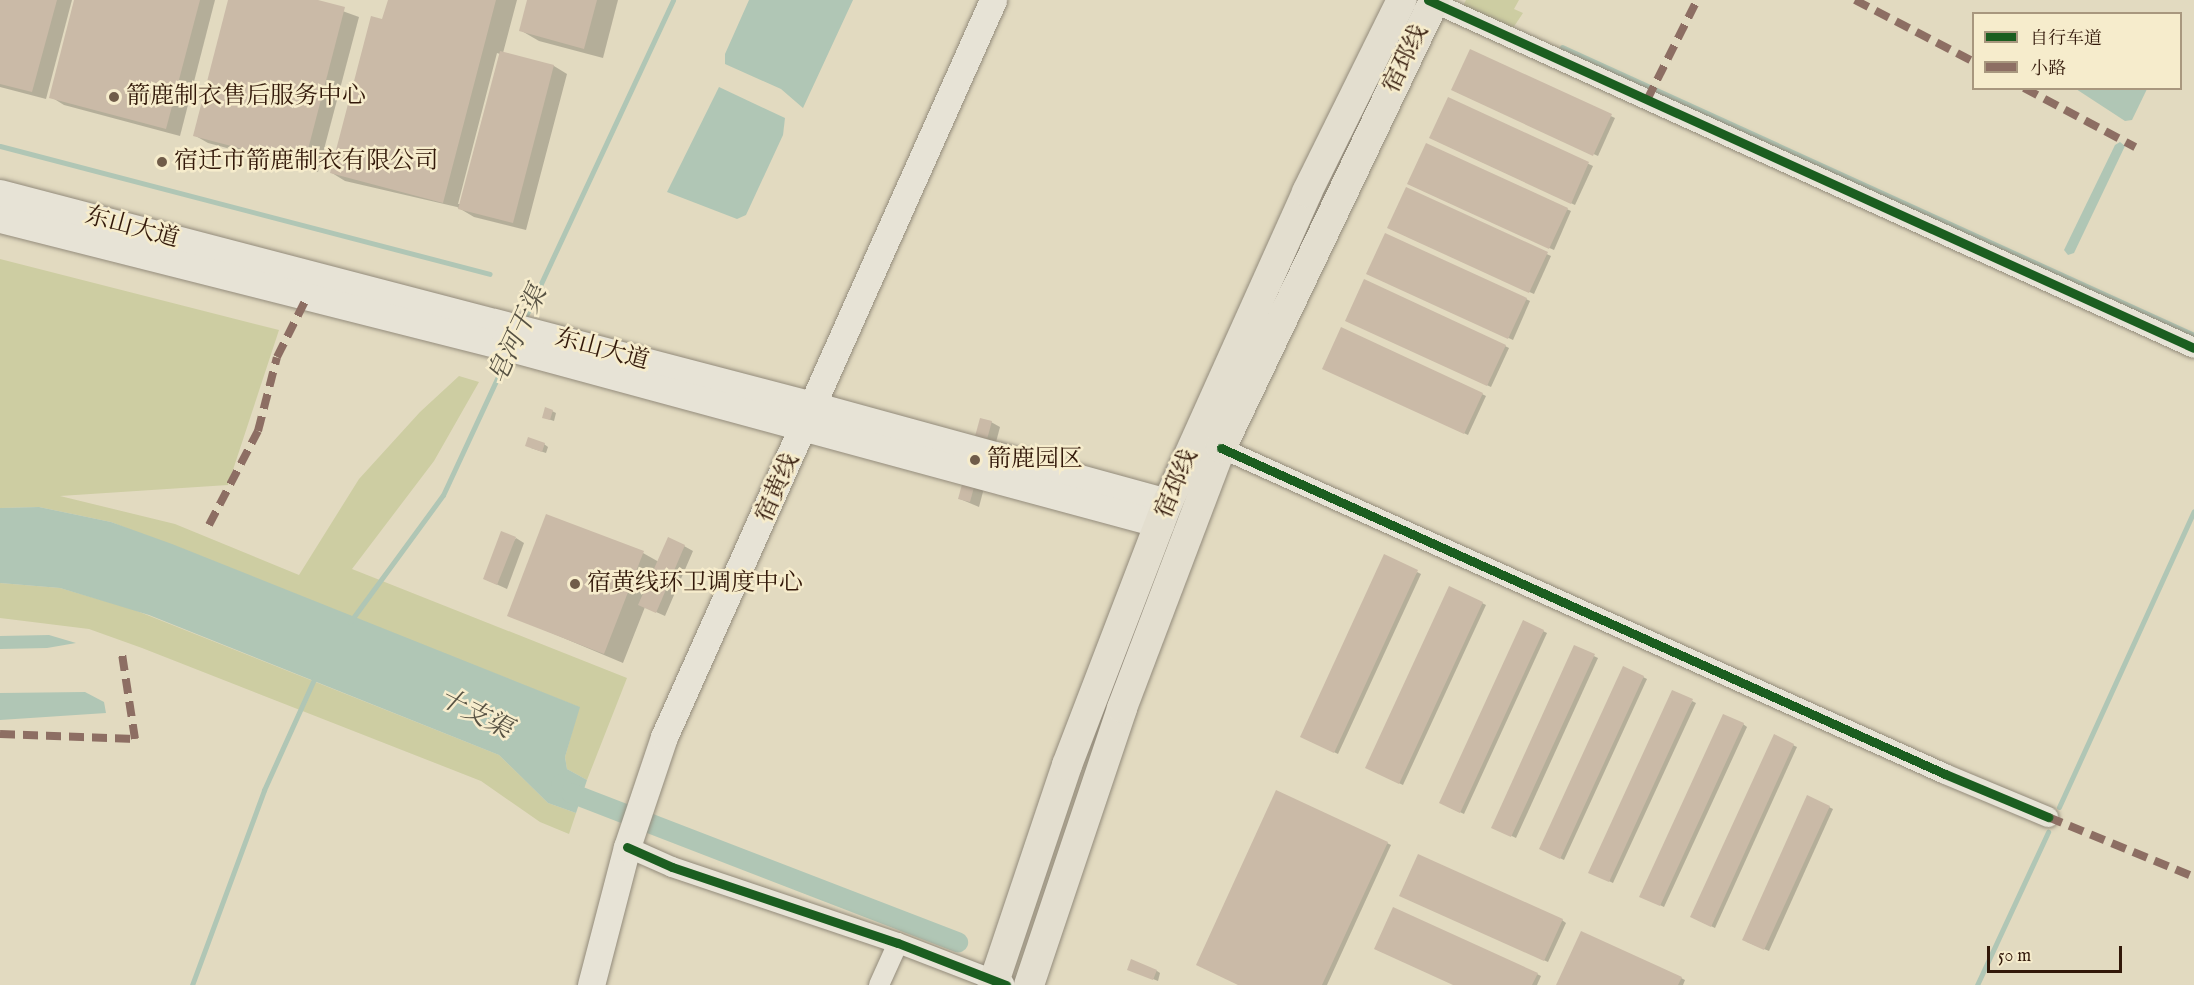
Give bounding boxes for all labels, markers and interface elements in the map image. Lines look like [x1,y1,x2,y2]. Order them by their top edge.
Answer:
legend [1972,12,2182,90]
street label: 宿邳线 [1377,20,1435,98]
text: 自行车道 [2030,28,2102,51]
text: 小路 [2030,58,2066,81]
place label: 箭鹿制衣售后服务中心 [126,83,366,111]
marker: 箭鹿制衣售后服务中心 [107,90,121,104]
place label: 宿迁市箭鹿制衣有限公司 [174,148,438,176]
marker: 宿迁市箭鹿制衣有限公司 [155,155,169,169]
street label: 东山大道 [82,202,182,254]
water label: 皂河干渠 [482,281,554,389]
street label: 东山大道 [552,324,652,376]
street label: 宿邳线 [1150,445,1204,523]
place label: 箭鹿园区 [987,446,1083,474]
street label: 宿黄线 [750,449,806,527]
marker: 箭鹿园区 [968,453,982,467]
place label: 宿黄线环卫调度中心 [587,570,803,598]
marker: 宿黄线环卫调度中心 [568,577,582,591]
water label: 十支渠 [433,682,517,746]
scale bar [1990,934,2125,972]
text: 50 m [1998,945,2031,968]

